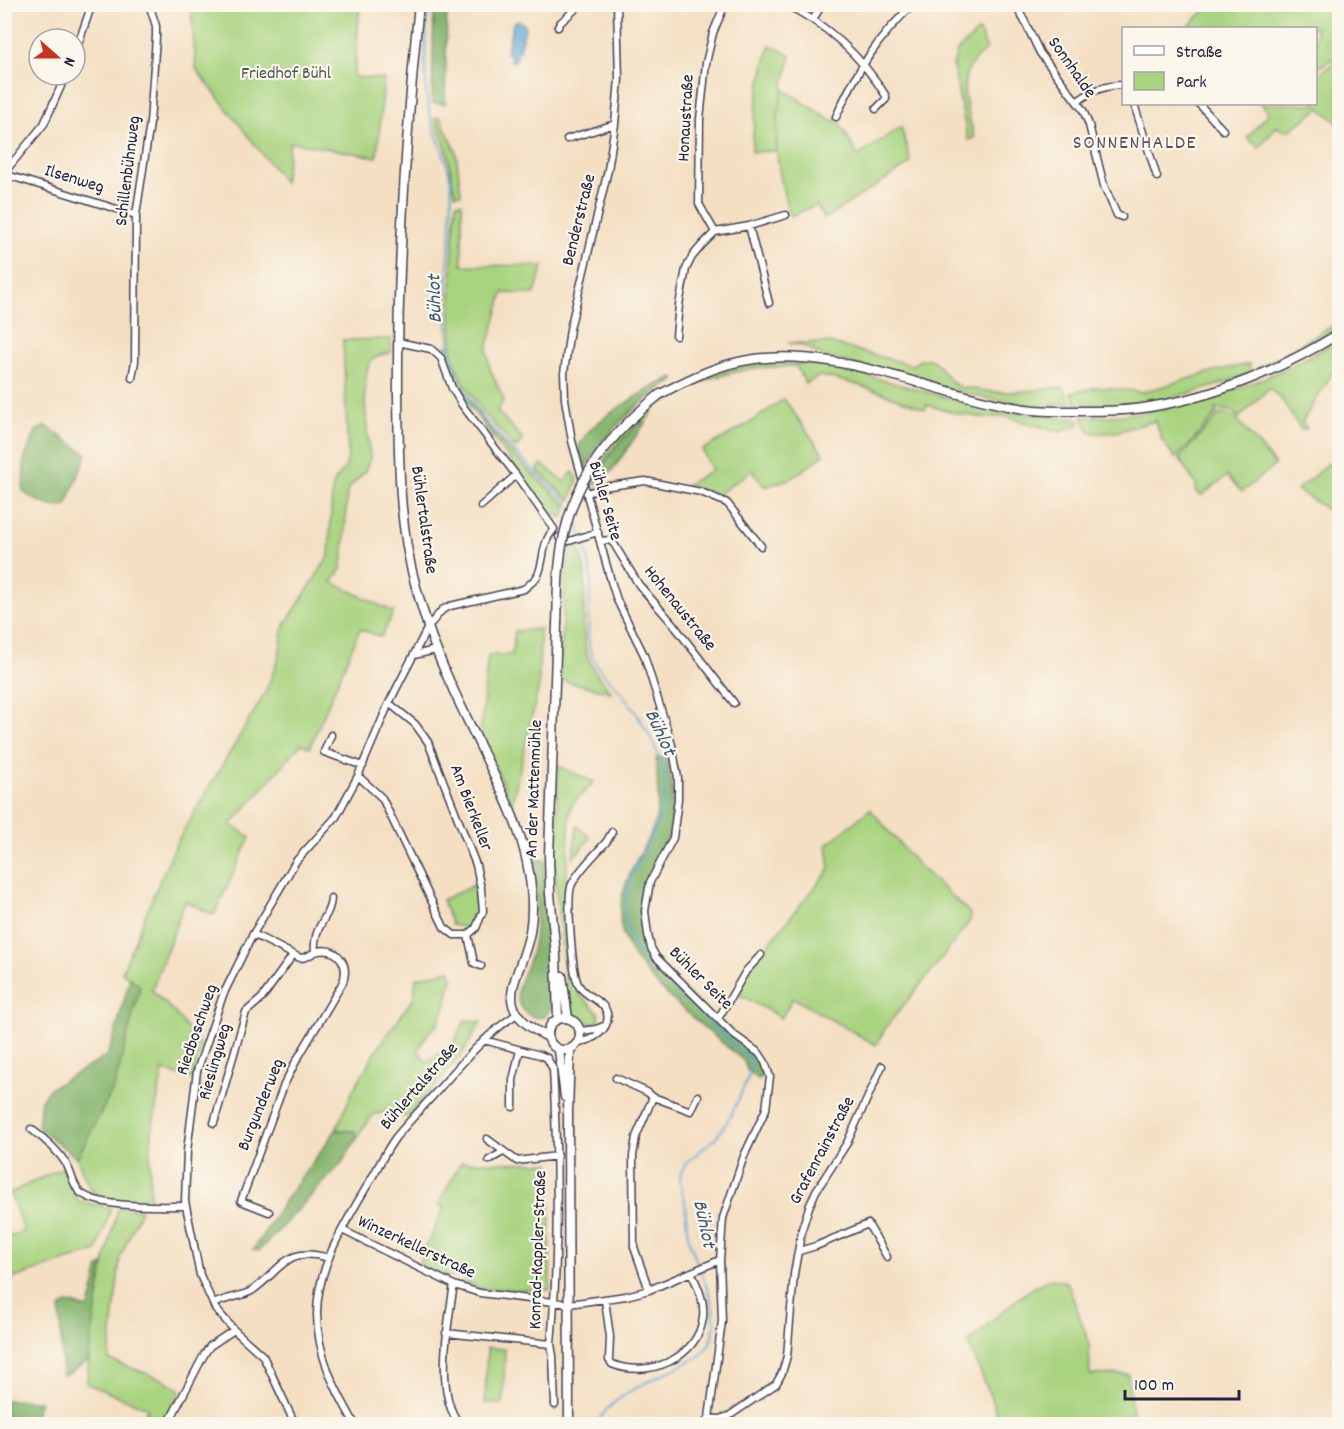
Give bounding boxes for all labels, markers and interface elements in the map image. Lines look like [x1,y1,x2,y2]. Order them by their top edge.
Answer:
north arrow [27,27,87,87]
legend [1122,27,1317,105]
street label: Sonnhalde [1041,32,1101,104]
text: Straße [1176,41,1222,66]
text: N [56,54,81,69]
park label: Friedhof Bühl [241,62,332,87]
text: Park [1176,71,1207,96]
street label: Honaustraße [672,74,702,162]
street label: Schillenbühnweg [110,114,148,228]
district label: SONNENHALDE [1073,130,1197,158]
street label: Ilsenweg [41,159,107,201]
street label: Benderstraße [557,171,603,268]
water label: Bühlot [421,273,451,324]
street label: Bühler Seite [581,458,627,544]
street label: Bühlertalstraße [403,464,443,576]
street label: Hohenaustraße [637,561,721,657]
water label: Bühlot [636,705,683,762]
street label: An der Mattenmühle [520,719,550,859]
street label: Am Bierkeller [442,761,498,855]
street label: Bühler Seite [662,941,738,1017]
street label: Riedboschweg [171,981,225,1079]
street label: Rieslingweg [193,1021,239,1103]
street label: Bühlertalstraße [375,1038,465,1136]
street label: Burgunderweg [232,1055,292,1155]
street label: Grafenrainstraße [784,1092,862,1210]
street label: Konrad-Kappler-Straße [524,1170,554,1330]
water label: Bühlot [684,1197,722,1252]
street label: Winzerkellerstraße [353,1210,479,1286]
scale bar [1125,1363,1239,1401]
text: 100 m [1134,1374,1174,1399]

